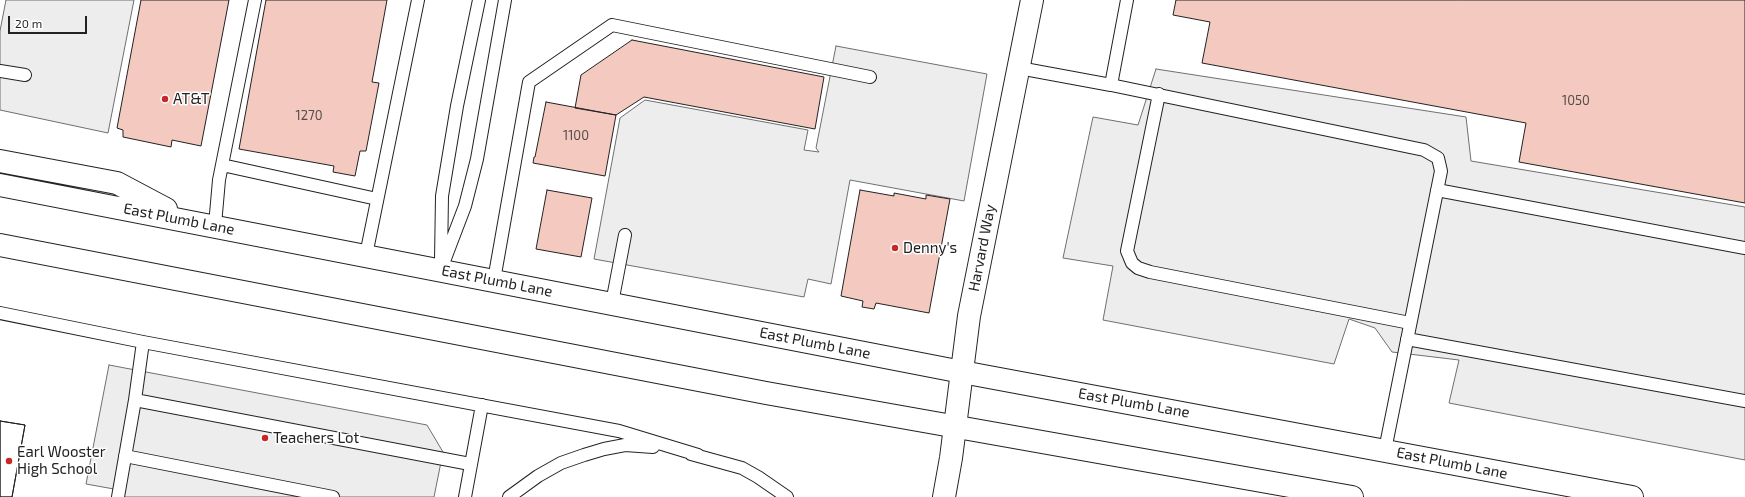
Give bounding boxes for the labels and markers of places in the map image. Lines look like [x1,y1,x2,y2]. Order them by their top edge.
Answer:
place label: AT&T [173,90,210,108]
marker: AT&T [160,94,170,104]
place label: Denny's [903,239,957,257]
marker: Denny's [890,243,900,253]
place label: Teachers Lot [273,429,359,447]
marker: Teachers Lot [260,433,270,443]
place label: Earl Wooster High School [17,443,106,478]
marker: Earl Wooster High School [4,456,14,466]

